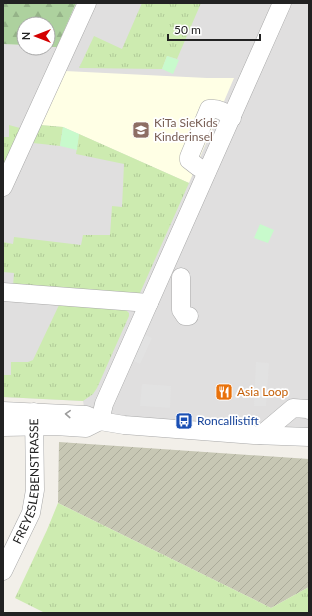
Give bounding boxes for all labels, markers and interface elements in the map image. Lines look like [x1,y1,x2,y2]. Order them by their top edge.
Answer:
north arrow [16,16,56,56]
scale bar [168,16,260,42]
text: 50 m [174,22,201,37]
text: N [19,32,32,40]
place label: KiTa SieKids Kinderinsel [154,115,218,144]
school or university icon: KiTa SieKids Kinderinsel [131,120,151,140]
restaurant icon: Asia Loop [214,382,234,402]
place label: Asia Loop [237,384,289,399]
one-way arrow [65,410,71,418]
bus stop icon: Roncallistift [174,411,194,431]
place label: Roncallistift [197,413,259,428]
street label: FREYESLEBENSTRASSE [9,418,42,546]

